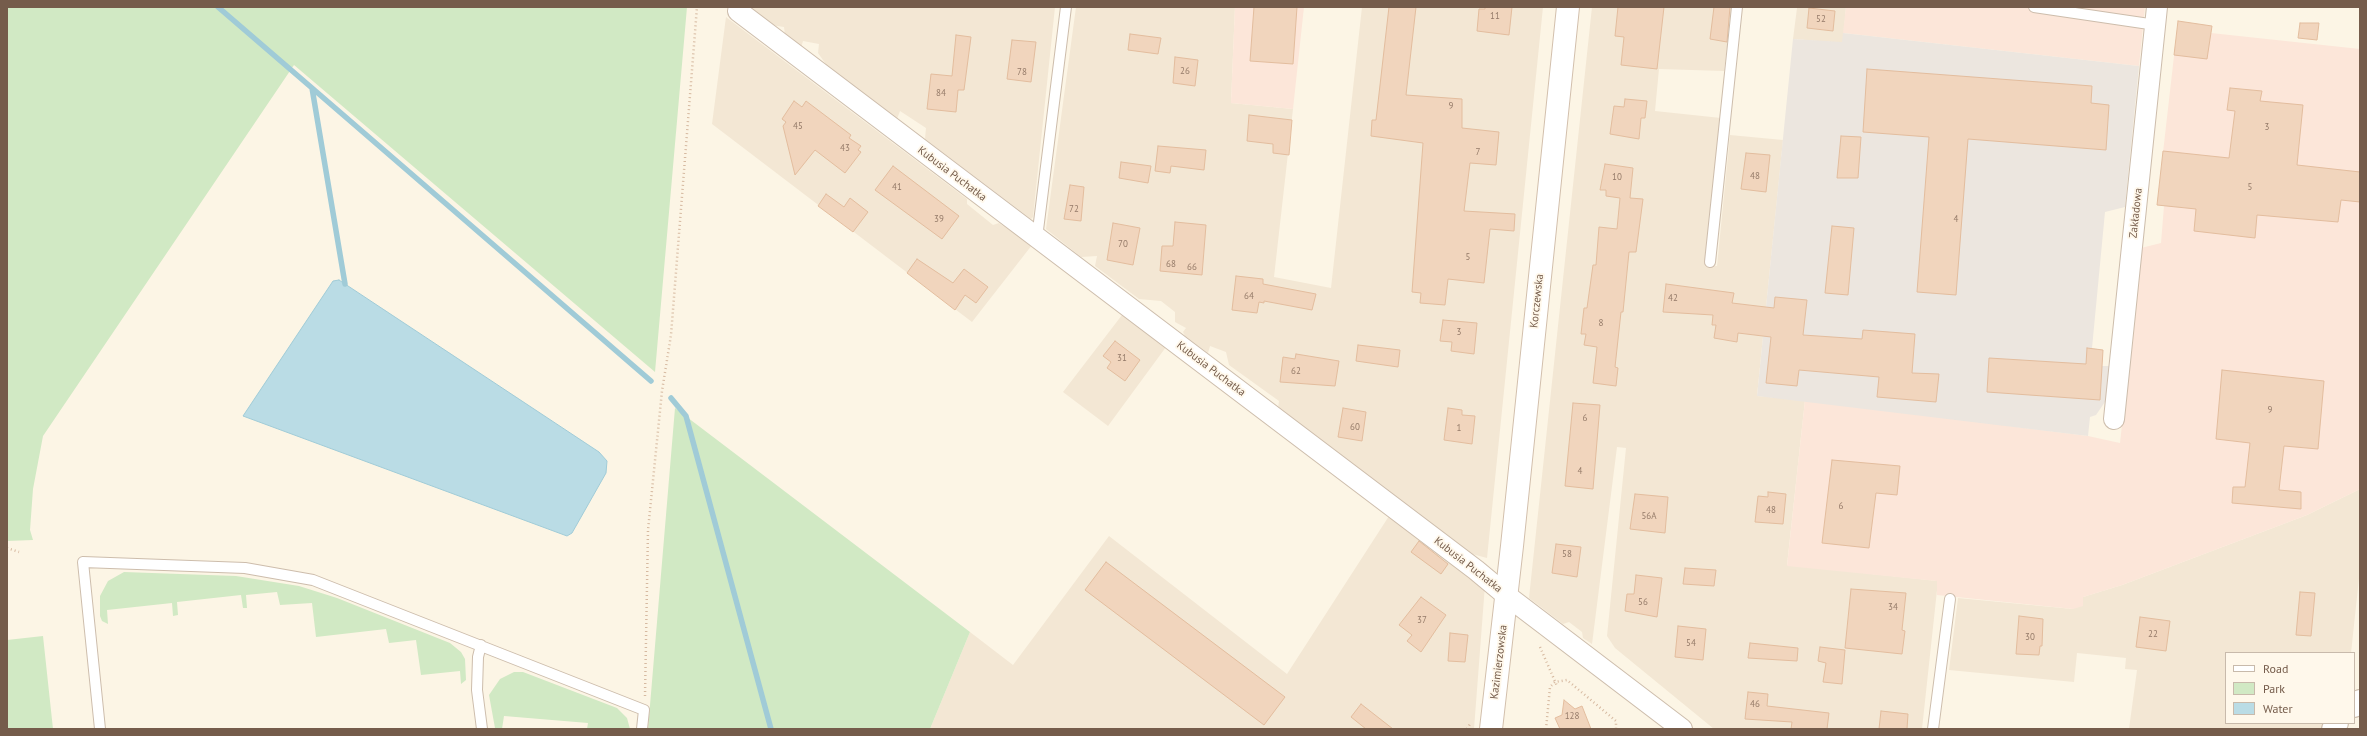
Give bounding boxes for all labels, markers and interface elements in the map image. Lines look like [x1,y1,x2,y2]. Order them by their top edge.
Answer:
house number: 11 [1490,11,1500,21]
house number: 52 [1816,14,1826,24]
house number: 26 [1180,66,1190,76]
house number: 78 [1017,67,1027,77]
house number: 84 [936,88,946,98]
house number: 9 [1449,101,1453,111]
house number: 45 [793,121,803,131]
house number: 3 [2265,122,2269,132]
house number: 43 [840,143,850,153]
street label: Kubusia Puchatka [915,144,989,204]
house number: 7 [1476,147,1480,157]
house number: 48 [1750,171,1760,181]
house number: 10 [1612,172,1622,182]
house number: 41 [892,182,902,192]
house number: 5 [2248,182,2252,192]
street label: Zakładowa [2127,187,2145,239]
house number: 72 [1069,204,1079,214]
house number: 39 [934,214,944,224]
house number: 4 [1954,214,1958,224]
house number: 70 [1118,239,1128,249]
house number: 5 [1466,252,1470,262]
house number: 68 [1166,259,1176,269]
house number: 66 [1187,262,1197,272]
street label: Korczewska [1528,273,1546,329]
house number: 64 [1244,291,1254,301]
house number: 42 [1668,293,1678,303]
house number: 8 [1599,318,1603,328]
house number: 3 [1457,327,1461,337]
street label: Kubusia Puchatka [1174,339,1248,399]
house number: 31 [1117,353,1127,363]
house number: 62 [1291,366,1301,376]
house number: 9 [2268,405,2272,415]
house number: 6 [1583,413,1587,423]
house number: 60 [1350,422,1360,432]
house number: 1 [1457,423,1461,433]
house number: 4 [1578,466,1582,476]
house number: 6 [1839,501,1843,511]
house number: 48 [1766,505,1776,515]
house number: 56A [1641,511,1657,521]
street label: Kubusia Puchatka [1431,534,1505,596]
house number: 58 [1562,549,1572,559]
house number: 56 [1638,597,1648,607]
house number: 34 [1888,602,1898,612]
house number: 37 [1417,615,1427,625]
street label: Kazimierzowska [1488,624,1510,700]
house number: 22 [2148,629,2158,639]
house number: 30 [2025,632,2035,642]
house number: 54 [1686,638,1696,648]
legend [2225,652,2355,724]
text: Road [2263,661,2288,676]
text: Park [2263,681,2285,696]
house number: 46 [1750,699,1760,709]
text: Water [2263,701,2293,716]
house number: 128 [1565,711,1579,721]

